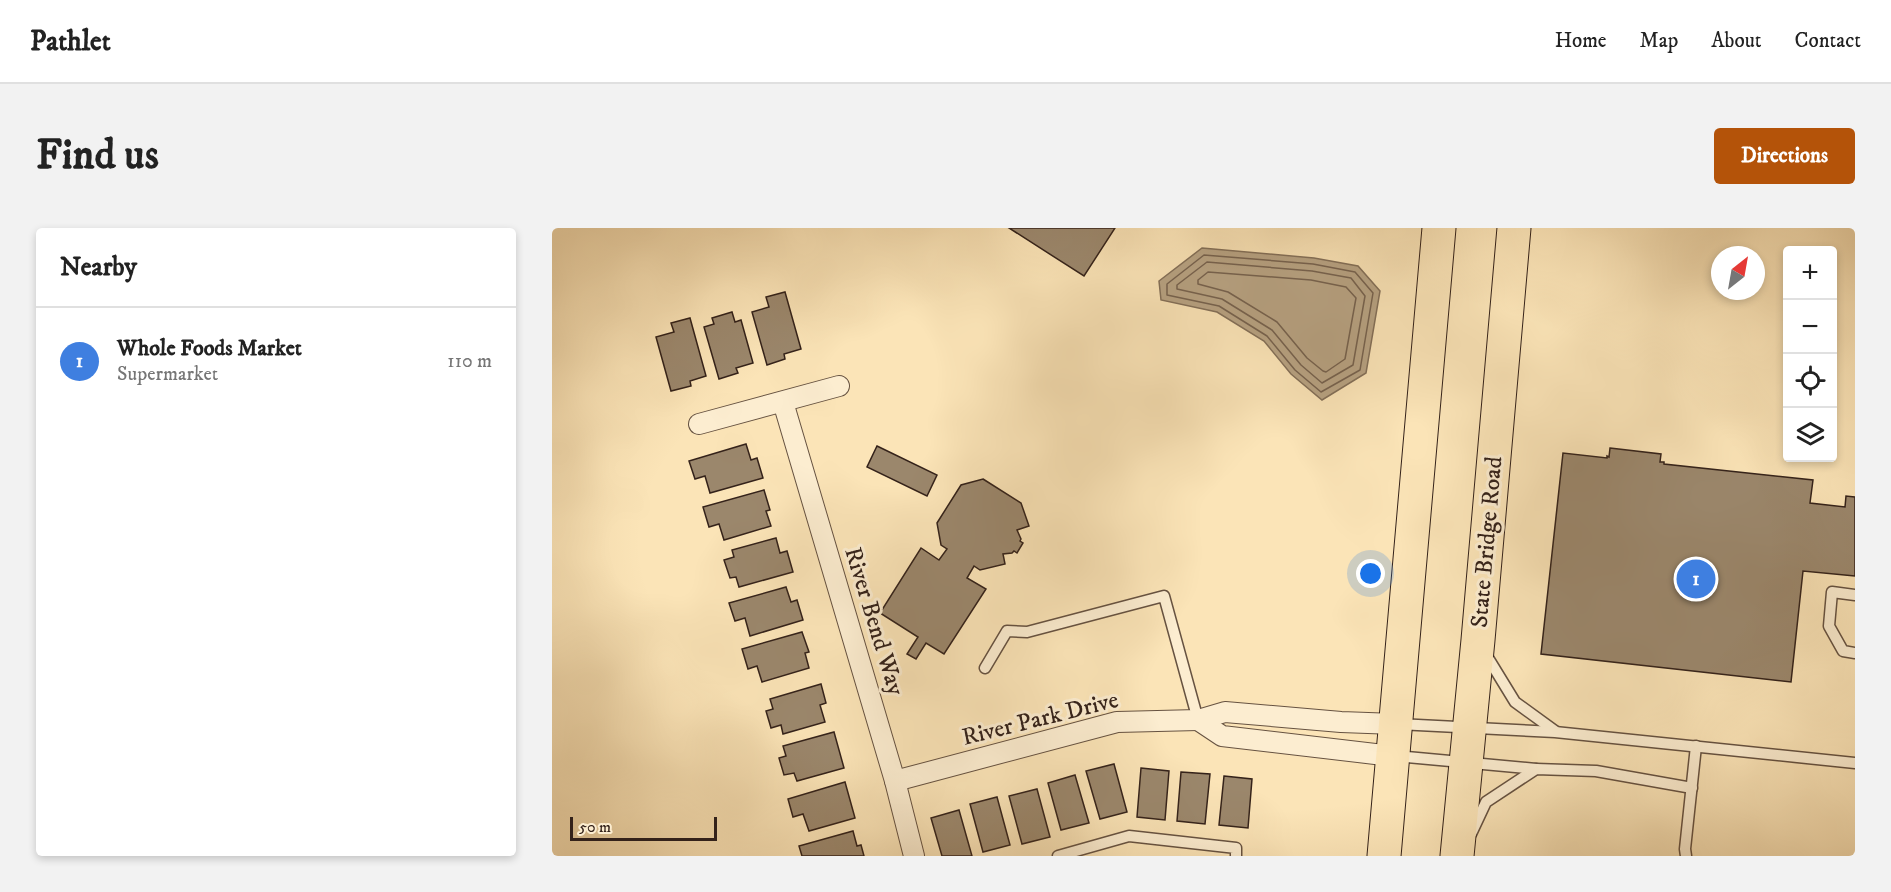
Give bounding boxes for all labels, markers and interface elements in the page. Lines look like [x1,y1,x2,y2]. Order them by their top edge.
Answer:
text: Pathlet [30,24,111,59]
text: Home [1555,28,1607,54]
text: Map [1640,28,1678,54]
text: About [1711,28,1762,54]
text: Contact [1795,28,1861,54]
button: Directions [1714,128,1855,184]
text: Find us [36,130,159,182]
north arrow [1711,246,1765,300]
map controls [1783,246,1837,462]
button: + [1783,246,1837,300]
text: Nearby [60,251,137,284]
button: − [1783,300,1837,354]
text: Whole Foods Market [117,335,302,362]
text: 1 [76,349,83,374]
text: 110 m [447,349,492,374]
button: locate [1783,354,1837,408]
text: Supermarket [117,362,218,387]
button: layers [1783,408,1837,462]
street label: State Bridge Road [1465,455,1509,629]
street label: River Bend Way [837,544,911,700]
pin: 1 [1676,556,1716,602]
your location [1356,559,1385,588]
street label: River Park Drive [959,685,1122,753]
scale bar [570,814,717,842]
text: 50 m [579,817,611,837]

